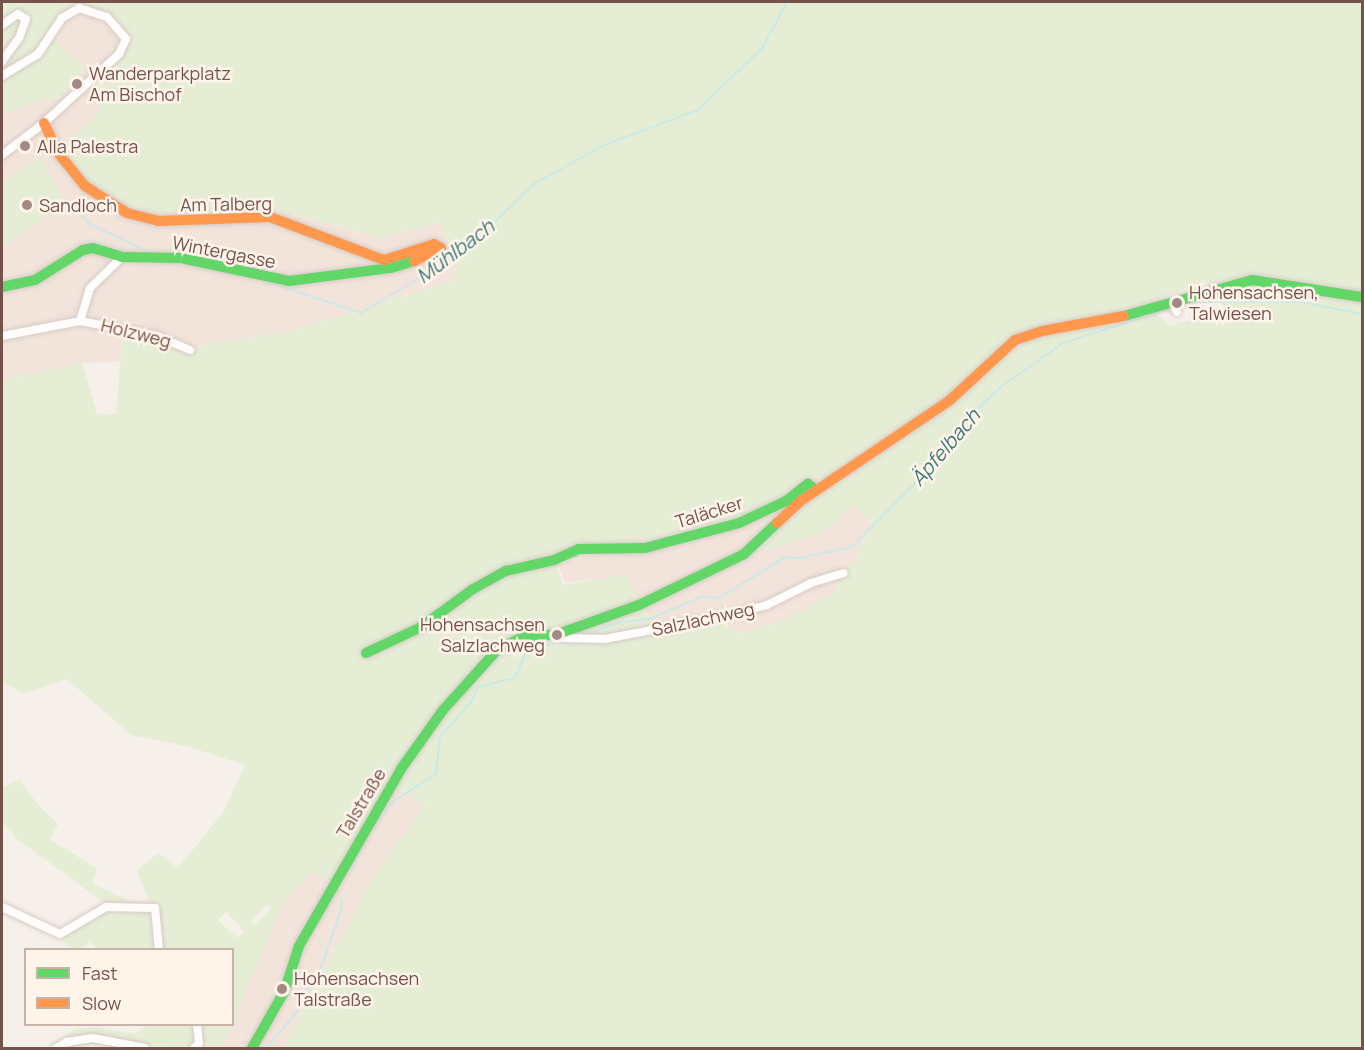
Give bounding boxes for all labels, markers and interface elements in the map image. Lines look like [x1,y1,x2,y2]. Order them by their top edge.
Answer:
place label: Wanderparkplatz Am Bischof [89,63,231,106]
marker: Wanderparkplatz Am Bischof [70,77,84,91]
place label: Alla Palestra [37,135,138,157]
marker: Alla Palestra [18,139,32,153]
street label: Am Talberg [180,192,272,216]
place label: Sandloch [39,194,117,216]
marker: Sandloch [20,198,34,212]
water label: Mühlbach [411,214,499,288]
street label: Wintergasse [170,231,278,273]
place label: Hohensachsen, Talwiesen [1189,282,1319,324]
marker: Hohensachsen, Talwiesen [1170,296,1184,310]
street label: Holzweg [99,314,173,352]
water label: Äpfelbach [905,404,985,490]
street label: Taläcker [673,492,745,532]
street label: Salzlachweg [650,598,756,640]
place label: Hohensachsen Salzlachweg [420,614,545,656]
marker: Hohensachsen Salzlachweg [550,628,564,642]
street label: Talstraße [332,764,390,842]
legend [24,948,234,1026]
text: Fast [82,961,117,985]
place label: Hohensachsen Talstraße [294,968,419,1010]
marker: Hohensachsen Talstraße [275,982,289,996]
text: Slow [82,991,121,1015]

